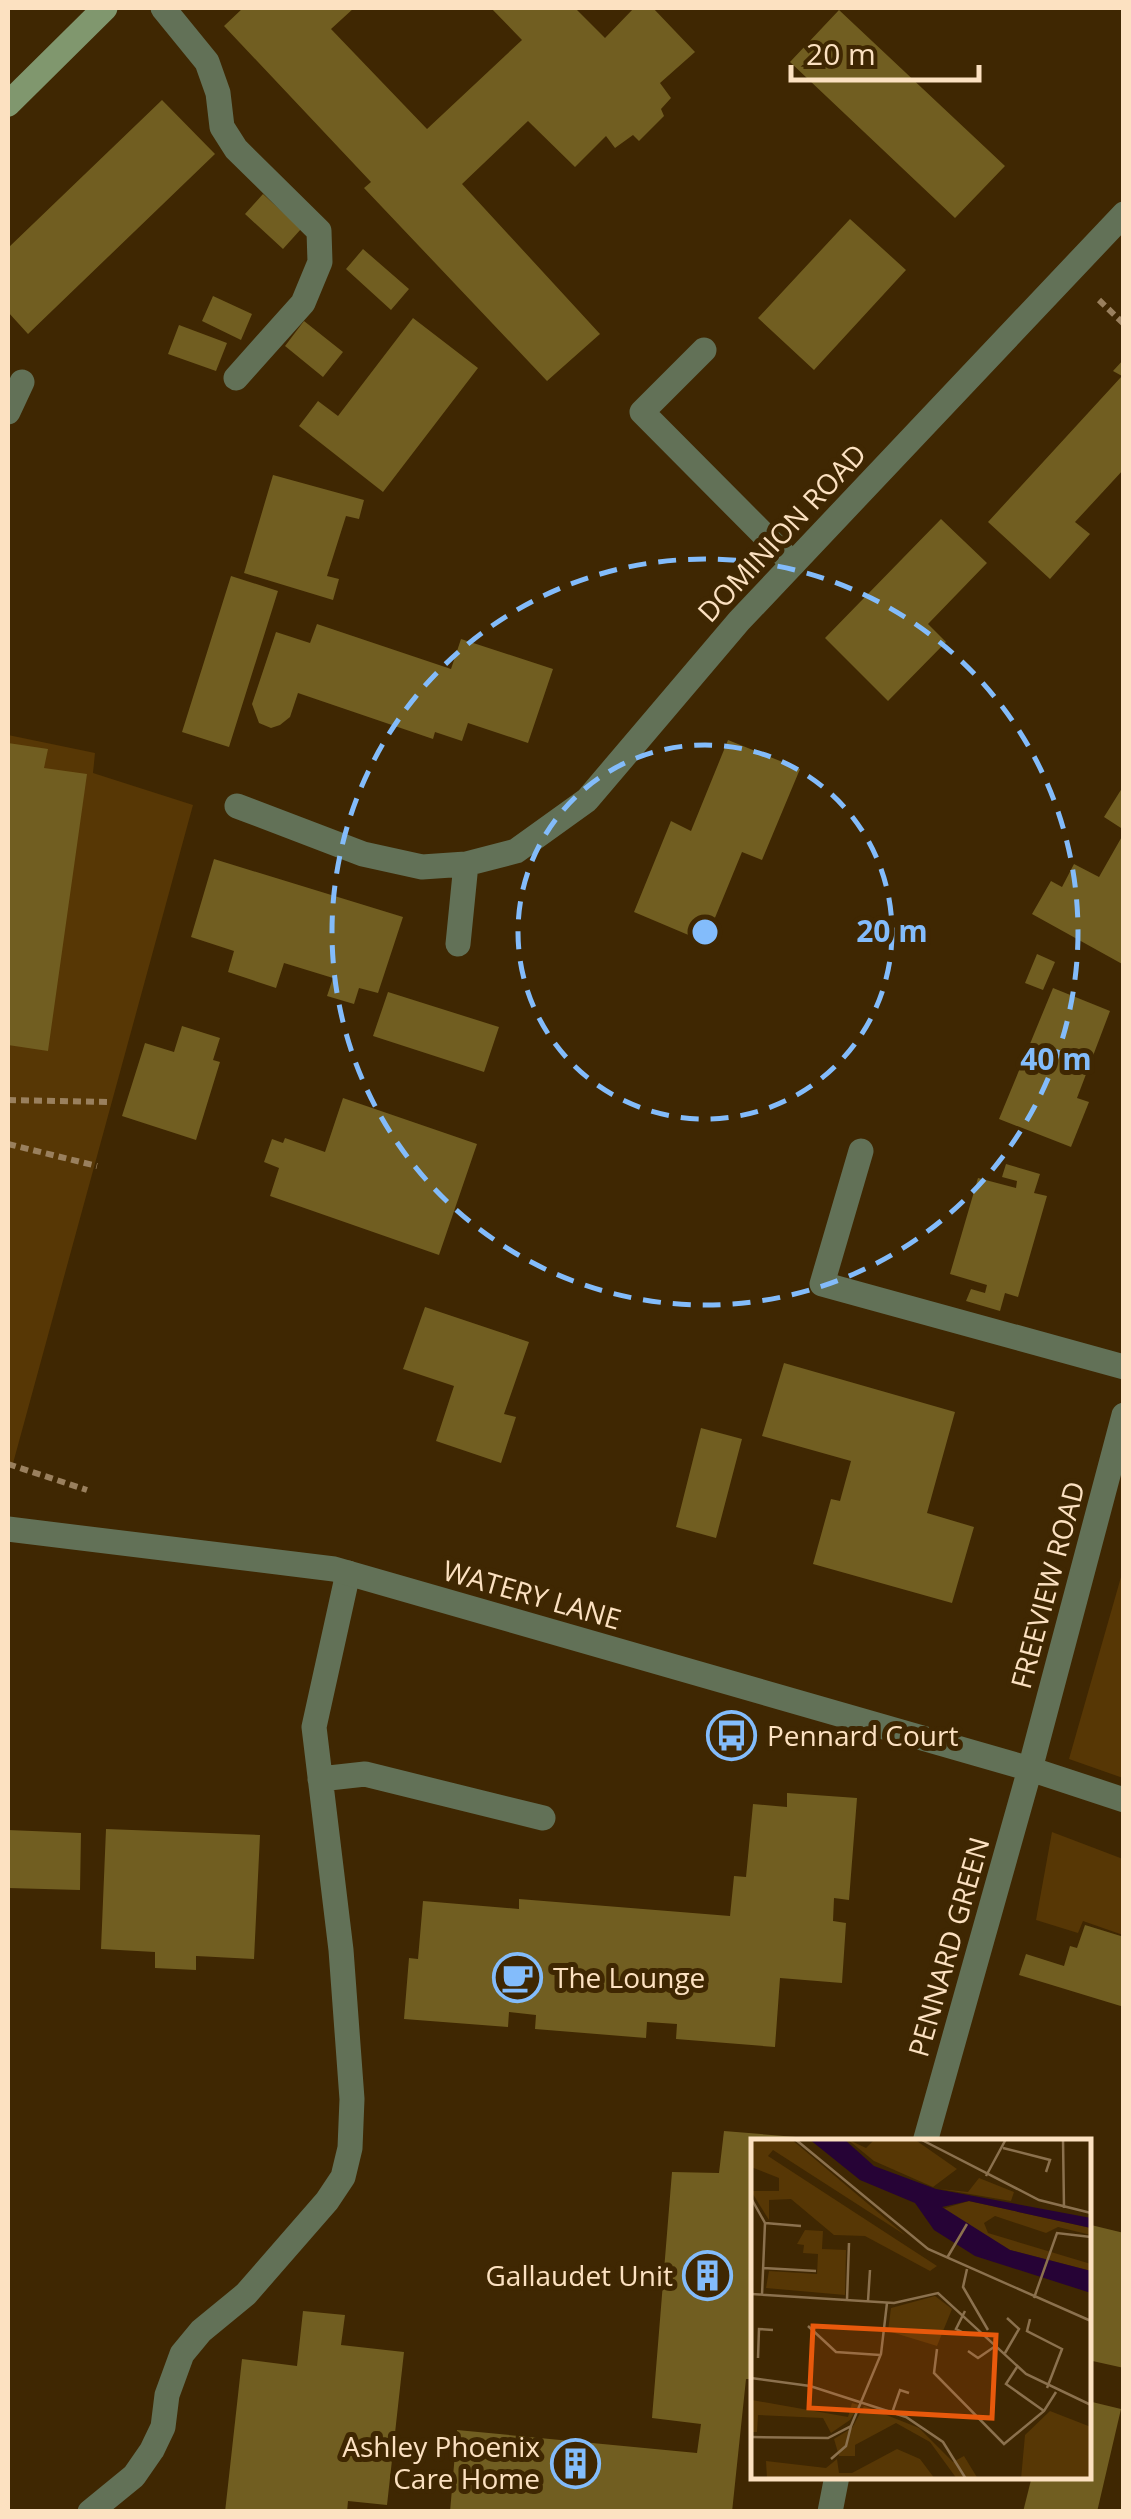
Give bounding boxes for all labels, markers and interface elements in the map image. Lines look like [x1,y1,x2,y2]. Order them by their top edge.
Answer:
scale bar [791,20,978,82]
text: 20 m [806,33,876,74]
street label: DOMINION ROAD [689,435,874,630]
text: 20 m [856,910,928,951]
centre of rings [687,914,723,950]
text: 40 m [1020,1038,1092,1079]
street label: FREEVIEW ROAD [1001,1477,1093,1693]
street label: WATERY LANE [439,1550,626,1638]
bus stop icon: Pennard Court [706,1710,758,1762]
place label: Pennard Court [767,1716,958,1754]
street label: PENNARD GREEN [898,1832,998,2061]
cafe icon: The Lounge [492,1952,544,2004]
place label: The Lounge [553,1958,705,1996]
inset map [751,2139,1091,2479]
building icon: Gallaudet Unit [682,2250,734,2302]
place label: Gallaudet Unit [485,2256,673,2294]
place label: Ashley Phoenix Care Home [342,2427,540,2497]
building icon: Ashley Phoenix Care Home [549,2437,601,2489]

